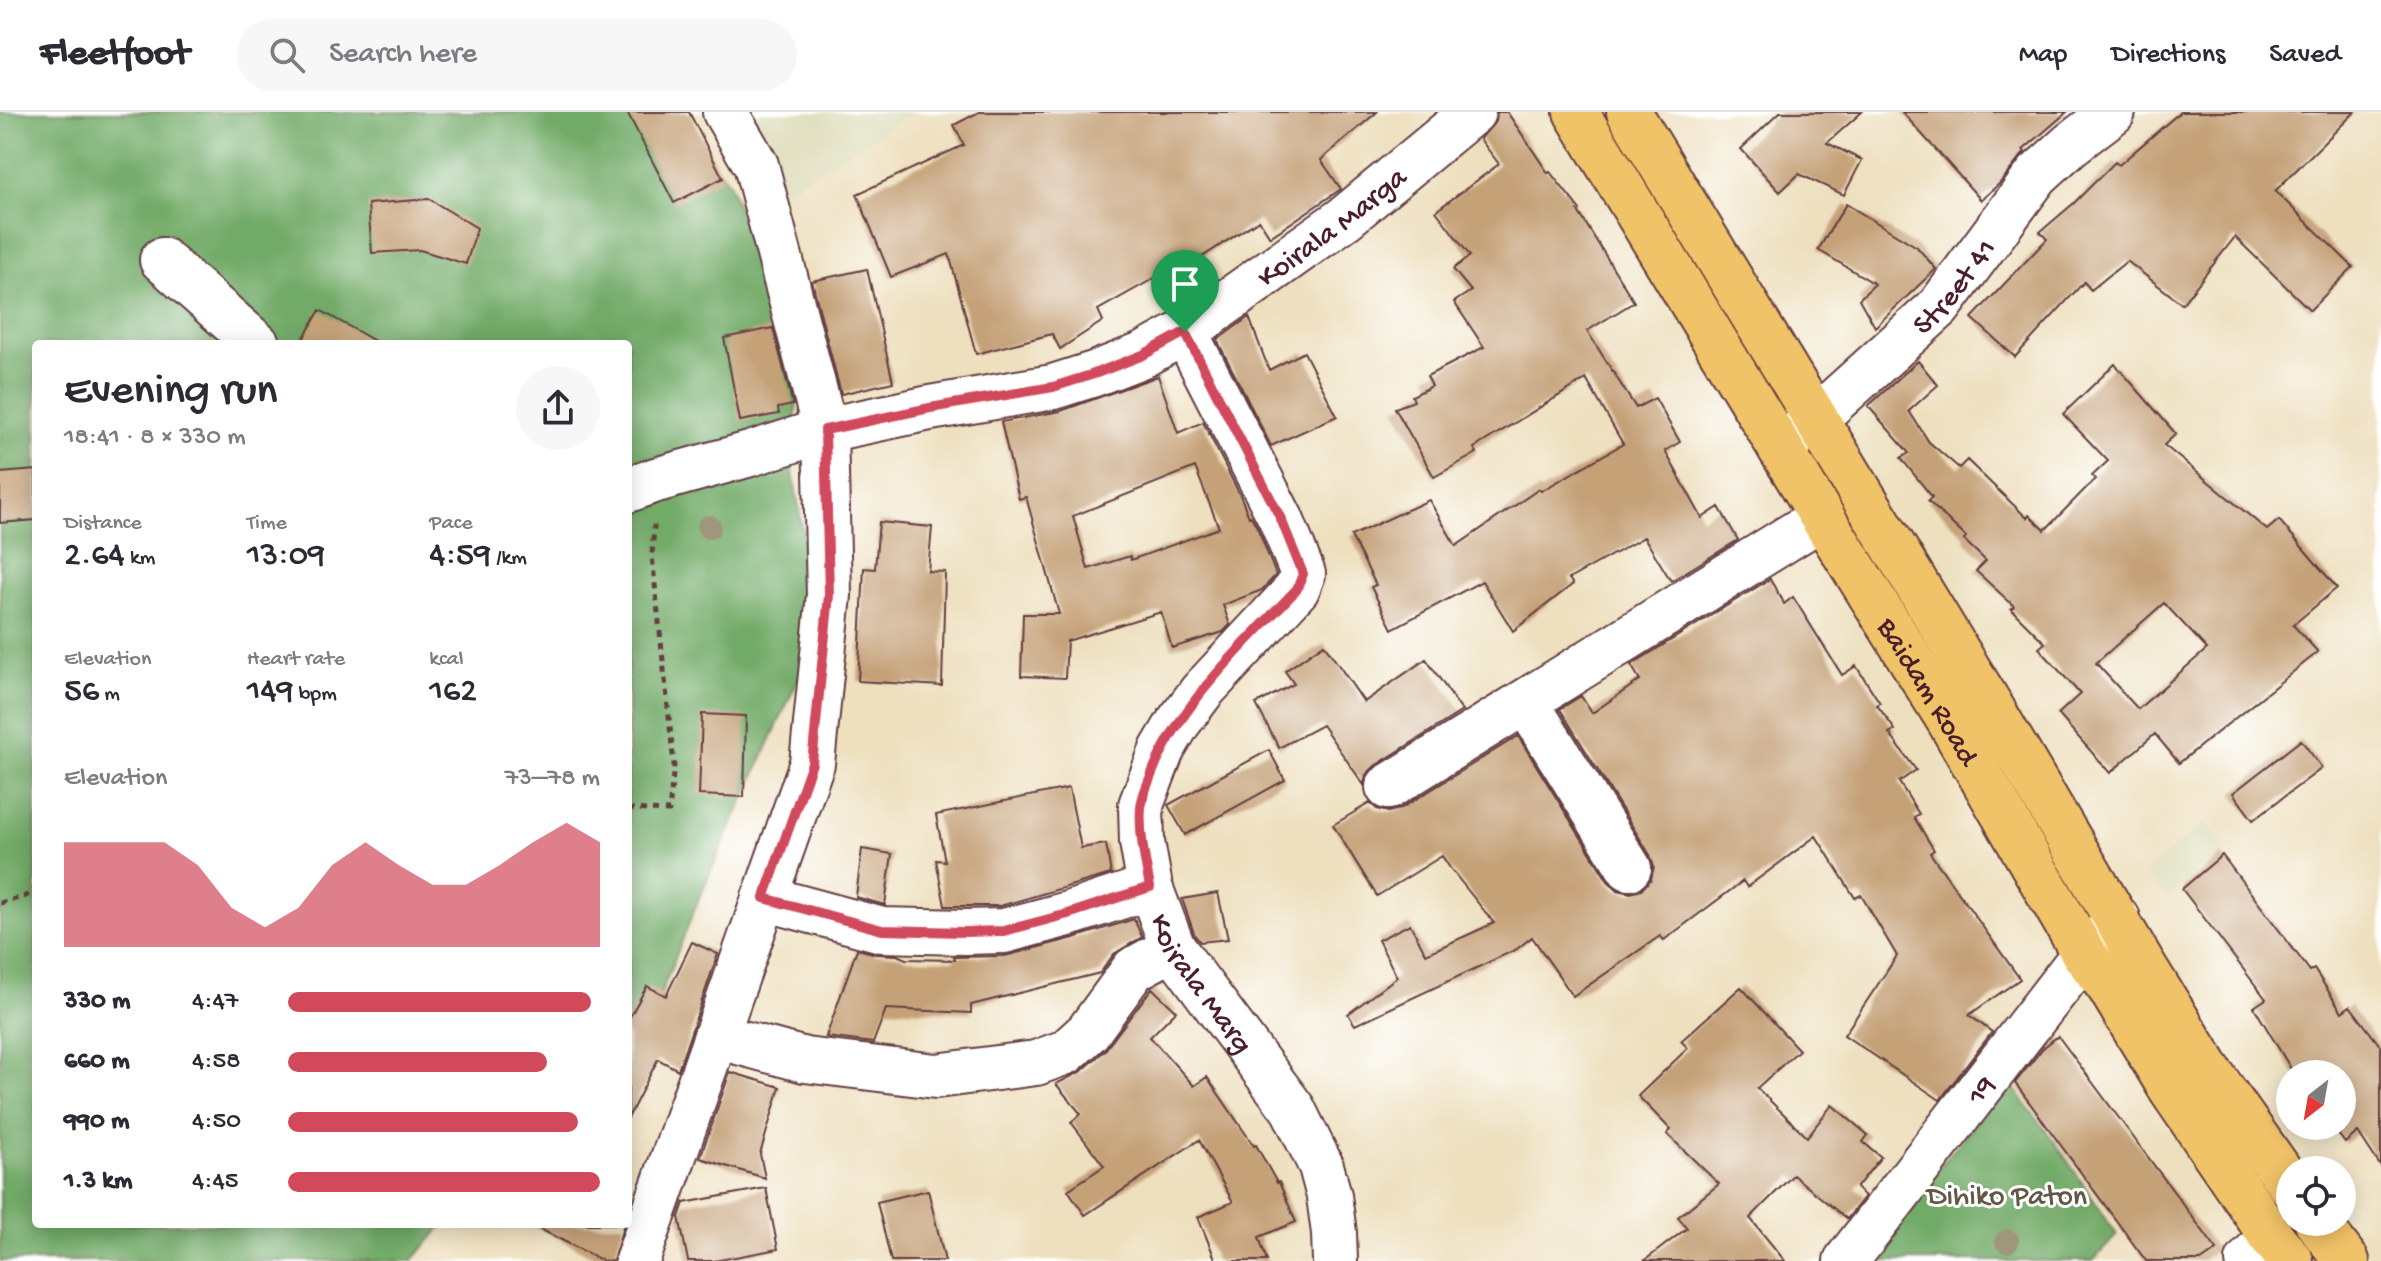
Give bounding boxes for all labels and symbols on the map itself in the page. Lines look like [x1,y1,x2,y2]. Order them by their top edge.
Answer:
street label: Koirala Marga [1252,161,1416,297]
street label: Street 41 [1907,233,2006,344]
pin [1151,250,1219,332]
street label: Baidam Road [1867,612,1985,775]
street label: Koirala Marg [1140,910,1258,1062]
north arrow [2276,1060,2356,1140]
street label: 19 [1960,1070,2005,1114]
park label: Dihiko Paton [1925,1181,2087,1216]

